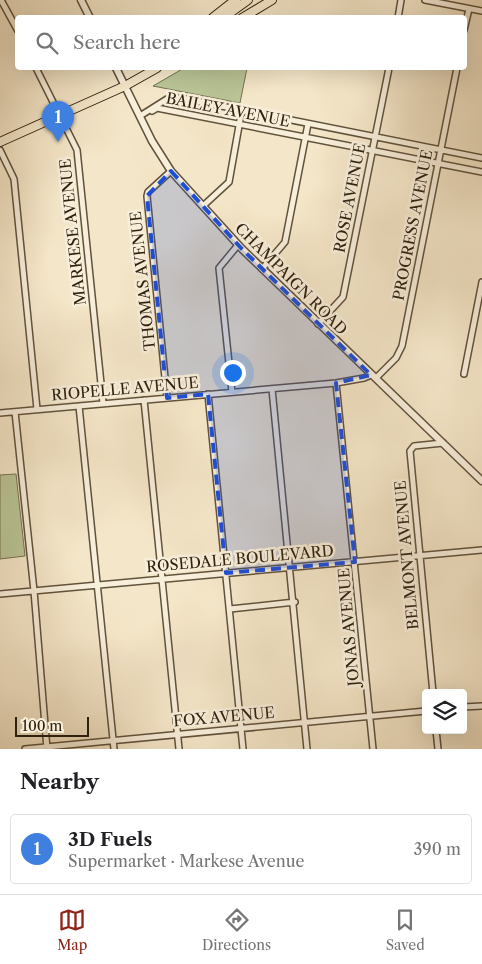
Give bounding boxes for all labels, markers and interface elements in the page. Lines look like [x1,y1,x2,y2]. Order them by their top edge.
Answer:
search box [15,15,467,70]
icon: search [33,29,61,57]
text: Search here [73,31,181,54]
street label: BAILEY AVENUE [165,88,292,131]
pin: 1 [42,101,74,142]
street label: ROSE AVENUE [330,141,369,254]
street label: PROGRESS AVENUE [389,148,436,302]
street label: MARKESE AVENUE [55,158,90,306]
street label: THOMAS AVENUE [126,210,159,352]
street label: CHAMPAIGN ROAD [231,219,351,339]
your location [220,360,246,386]
street label: RIOPELLE AVENUE [51,373,199,404]
street label: BELMONT AVENUE [391,480,422,631]
street label: ROSEDALE BOULEVARD [145,541,334,576]
street label: JONAS AVENUE [334,567,363,689]
map controls [422,689,467,734]
button: layers [422,689,467,734]
street label: FOX AVENUE [172,703,276,730]
scale bar [15,714,89,737]
text: 100 m [22,717,62,735]
text: Nearby [20,769,99,794]
text: 3D Fuels [68,828,152,851]
text: 1 [33,839,41,859]
text: 390 m [414,839,461,859]
text: Supermarket · Markese Avenue [68,851,305,871]
tab: Map [57,906,87,954]
tab: Directions [202,906,271,954]
tab: Saved [386,906,425,954]

